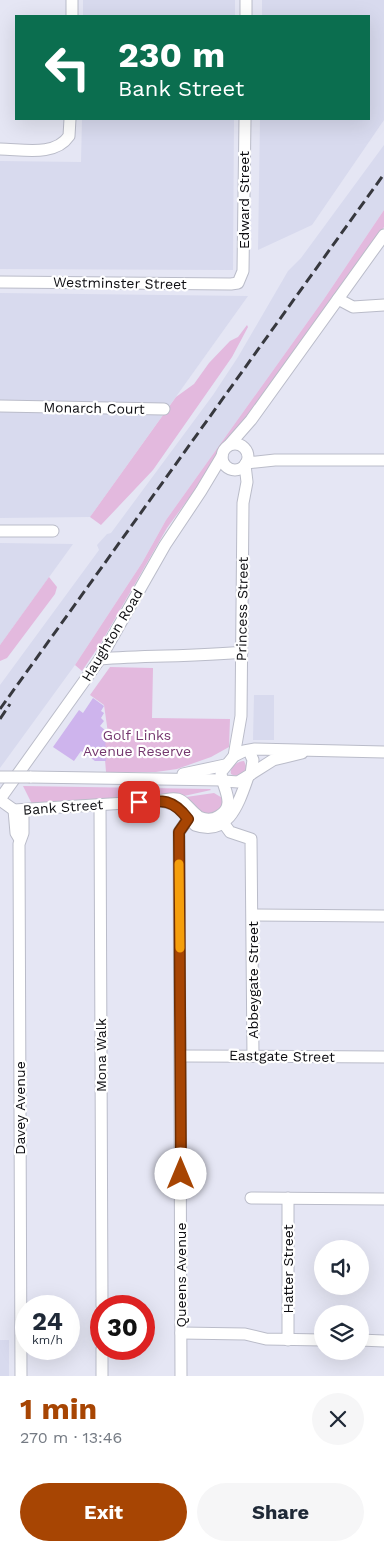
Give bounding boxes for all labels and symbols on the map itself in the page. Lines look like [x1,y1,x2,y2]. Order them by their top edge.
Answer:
street label: Edward Street [236,151,252,249]
street label: Westminster Street [53,274,187,292]
street label: Monarch Court [43,399,145,417]
street label: Princess Street [233,557,251,661]
street label: Haughton Road [78,586,146,684]
park label: Golf Links Avenue Reserve [83,727,191,759]
pin [118,781,160,823]
street label: Bank Street [22,796,104,818]
street label: Abbeygate Street [245,921,261,1039]
street label: Mona Walk [93,1018,109,1092]
street label: Eastgate Street [229,1047,335,1065]
street label: Davey Avenue [12,1061,28,1155]
position arrow [154,1147,206,1199]
street label: Queens Avenue [173,1222,189,1328]
street label: Hatter Street [280,1224,296,1314]
speed limit sign: 30 [90,1295,155,1360]

